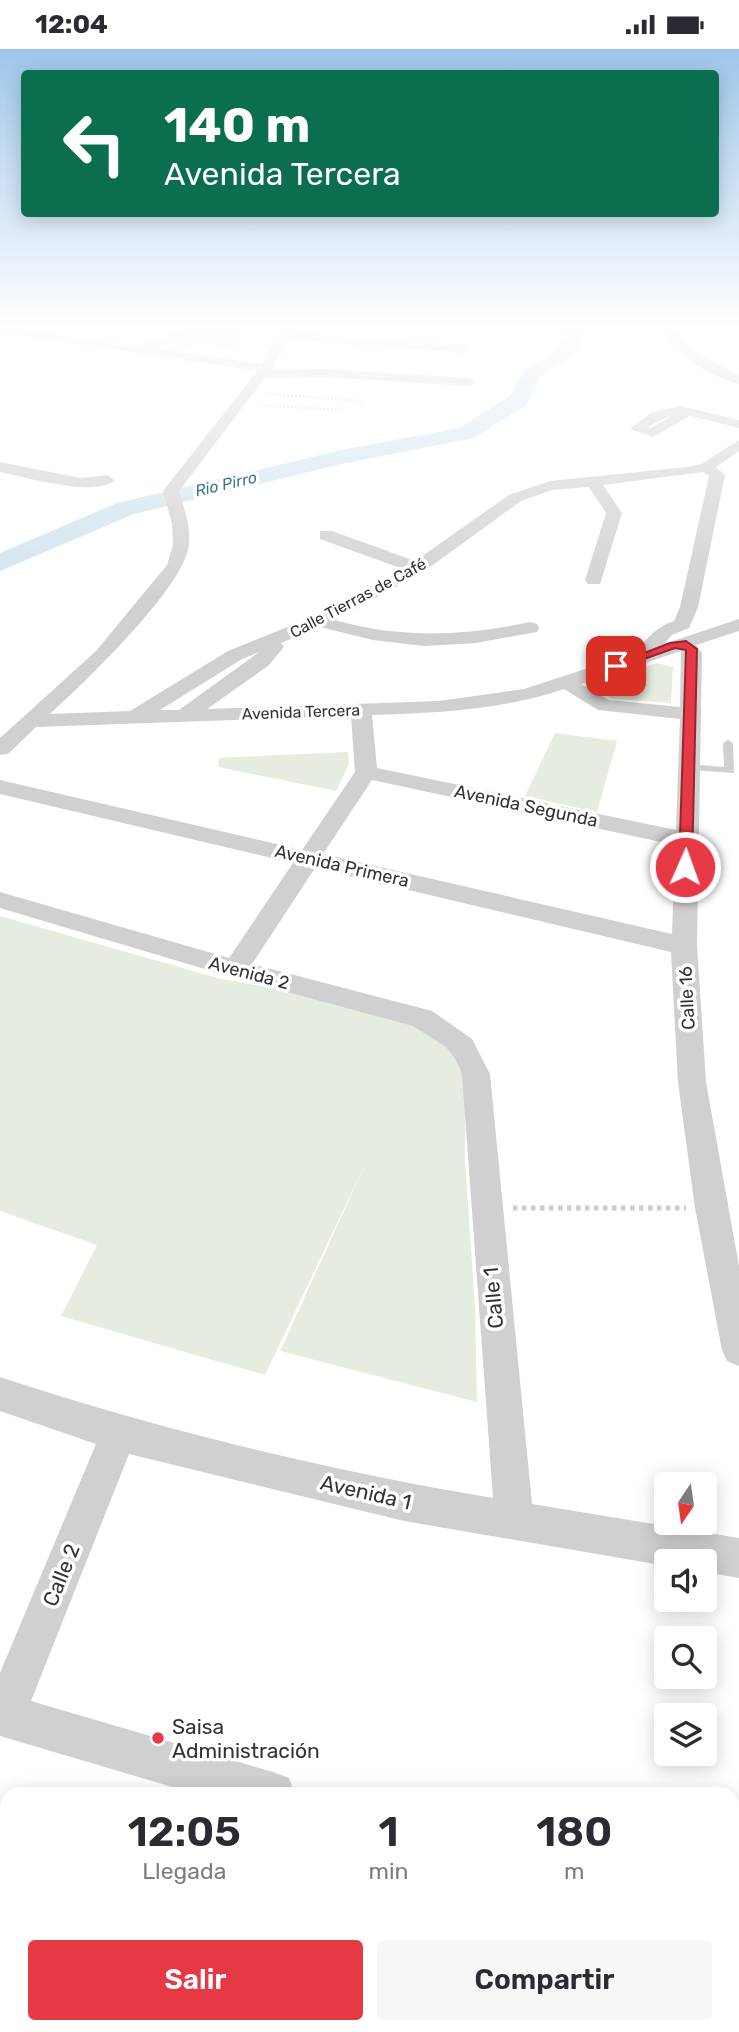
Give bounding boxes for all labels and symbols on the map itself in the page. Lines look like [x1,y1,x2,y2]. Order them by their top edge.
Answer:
water label: Rio Pirro [193,468,259,500]
street label: Calle Tierras de Café [287,554,429,642]
pin [586,636,646,696]
street label: Avenida Tercera [242,700,360,724]
street label: Avenida Segunda [452,780,600,832]
position arrow [648,830,722,904]
street label: Avenida Primera [273,840,411,892]
street label: Avenida 2 [206,952,292,994]
street label: Calle 16 [674,965,700,1030]
street label: Calle 1 [478,1266,508,1330]
street label: Avenida 1 [318,1469,414,1515]
north arrow [654,1472,718,1535]
street label: Calle 2 [37,1540,85,1610]
place label: Saisa Administración [172,1714,320,1763]
marker: Saisa Administración [150,1730,166,1746]

